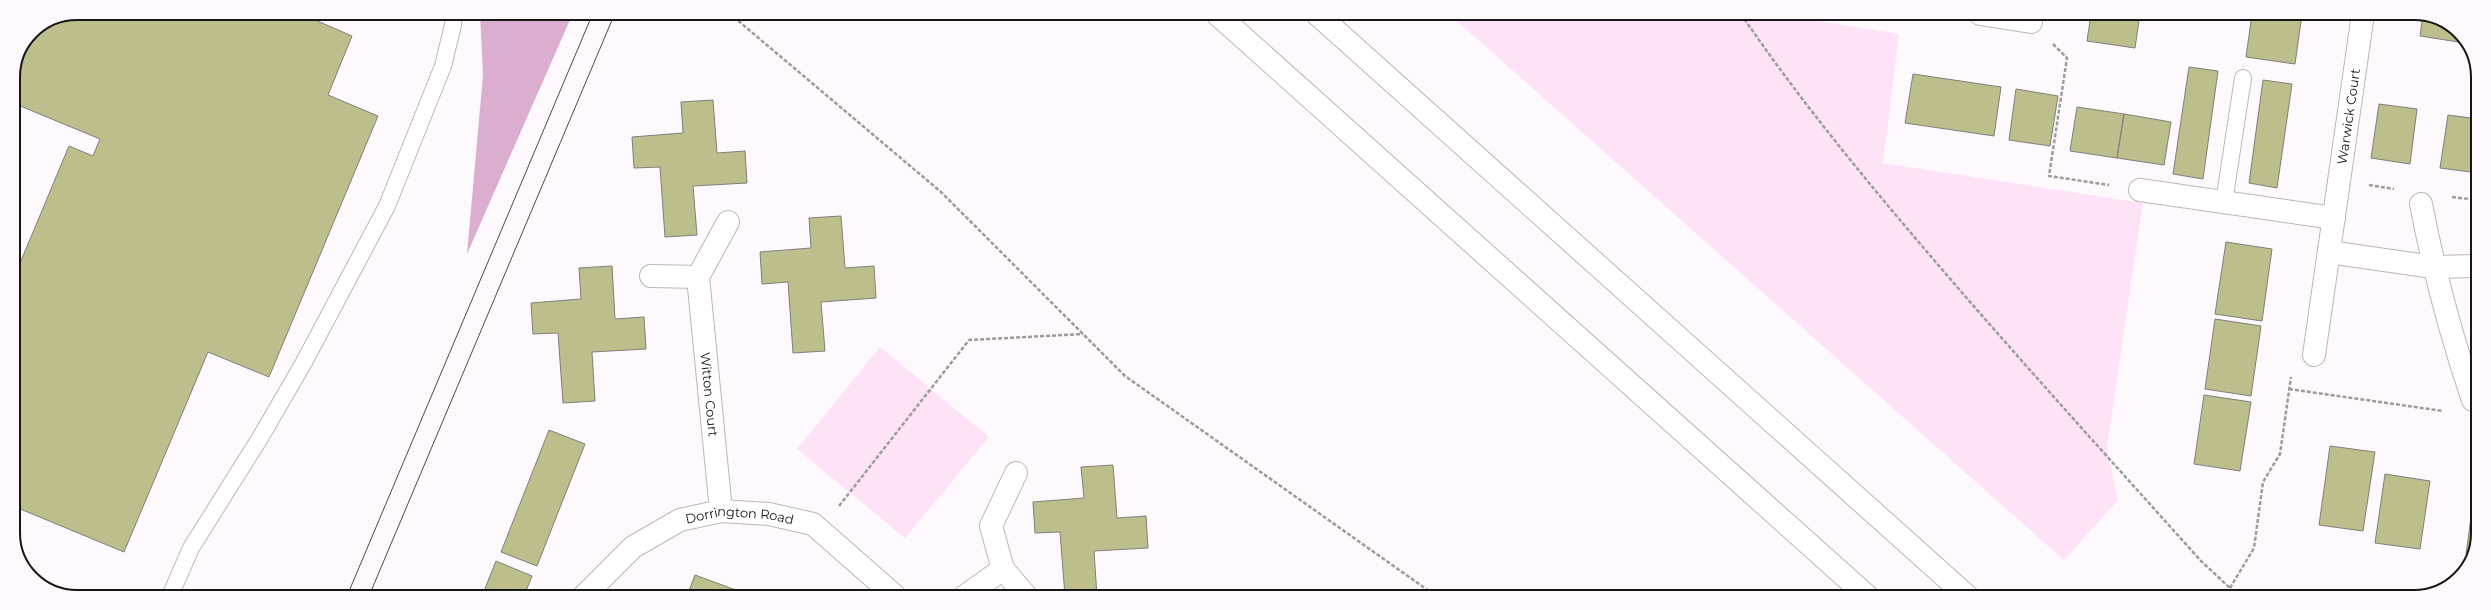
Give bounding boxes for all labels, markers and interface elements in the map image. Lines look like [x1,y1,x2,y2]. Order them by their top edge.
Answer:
street label: Warwick Court [2333,67,2363,165]
street label: Witton Court [697,352,722,437]
street label: Dorrington Road [684,503,795,527]

